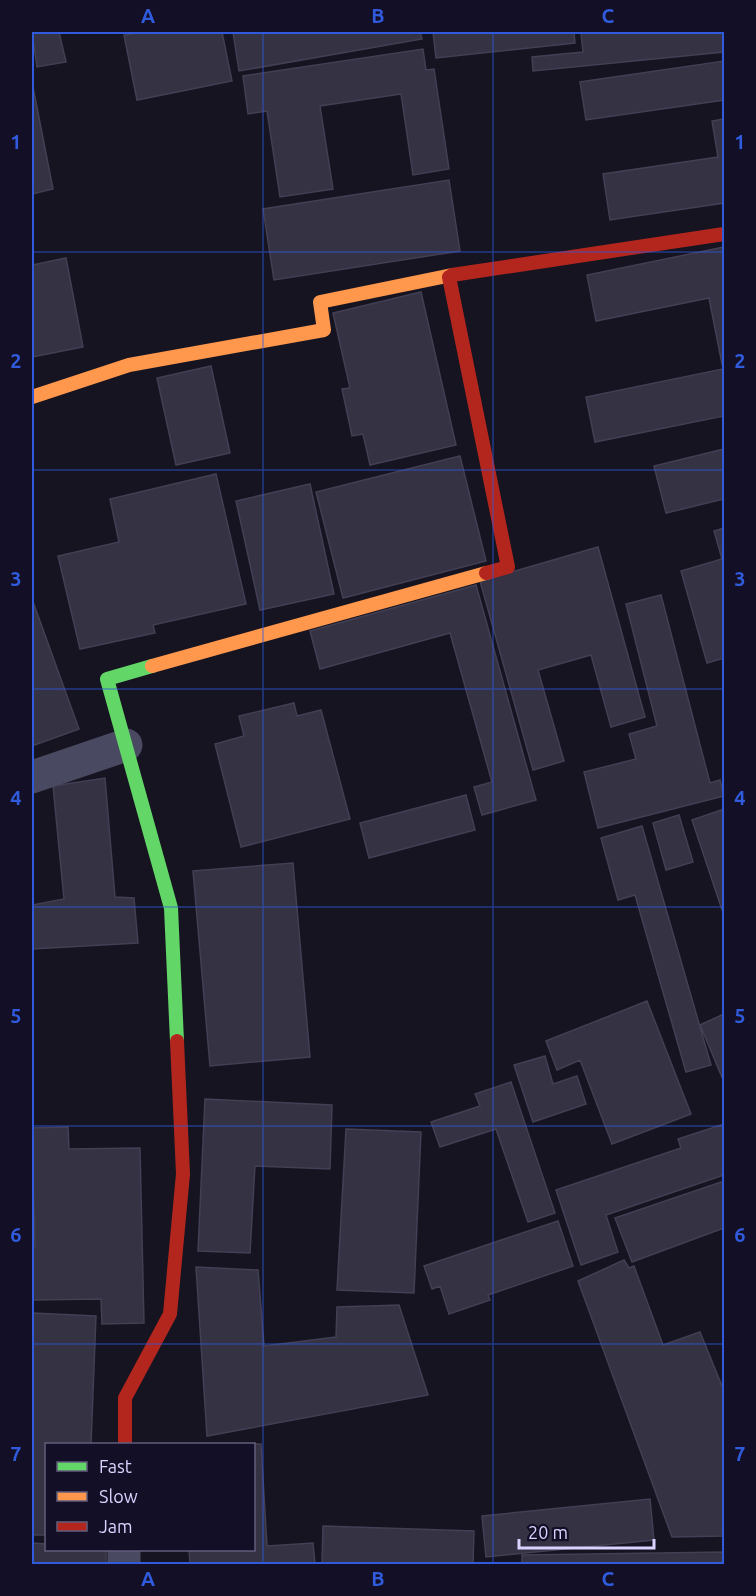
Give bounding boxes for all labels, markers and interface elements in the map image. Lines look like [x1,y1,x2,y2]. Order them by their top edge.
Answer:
text: A [141,4,155,27]
text: B [371,4,385,27]
text: C [602,4,615,27]
text: 1 [10,130,22,153]
text: 1 [734,130,746,153]
text: 2 [10,349,22,372]
text: 2 [734,349,746,372]
text: 3 [10,567,22,590]
text: 3 [734,567,746,590]
text: 4 [10,786,22,809]
text: 4 [734,786,746,809]
text: 5 [10,1004,22,1027]
text: 5 [734,1004,746,1027]
text: 6 [10,1223,22,1246]
text: 6 [734,1223,746,1246]
text: 7 [10,1442,22,1465]
text: 7 [734,1442,746,1465]
legend [45,1443,255,1551]
text: Fast [99,1456,132,1476]
text: Slow [99,1486,138,1506]
scale bar [519,1512,654,1550]
text: Jam [99,1516,133,1536]
text: 20 m [528,1522,568,1542]
text: A [141,1567,155,1590]
text: B [371,1567,385,1590]
text: C [602,1567,615,1590]

